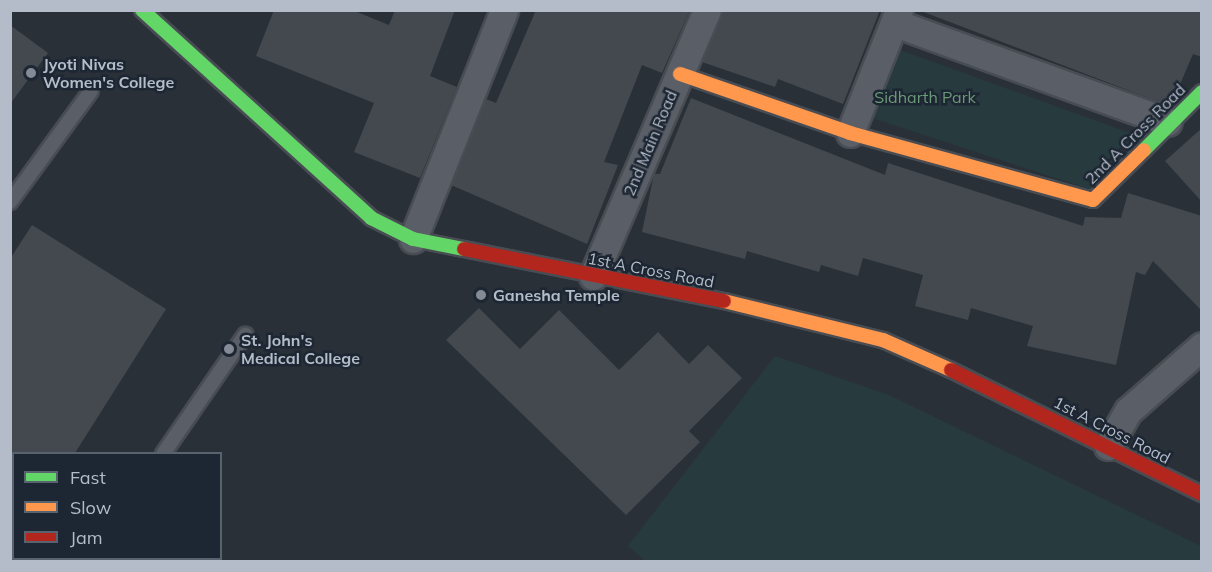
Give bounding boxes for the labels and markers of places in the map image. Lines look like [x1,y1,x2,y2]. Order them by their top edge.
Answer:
place label: Jyoti Nivas Women's College [43,54,174,92]
marker: Jyoti Nivas Women's College [24,66,38,80]
place label: Ganesha Temple [493,285,620,305]
marker: Ganesha Temple [474,288,488,302]
place label: St. John's Medical College [241,330,360,368]
marker: St. John's Medical College [222,342,236,356]

